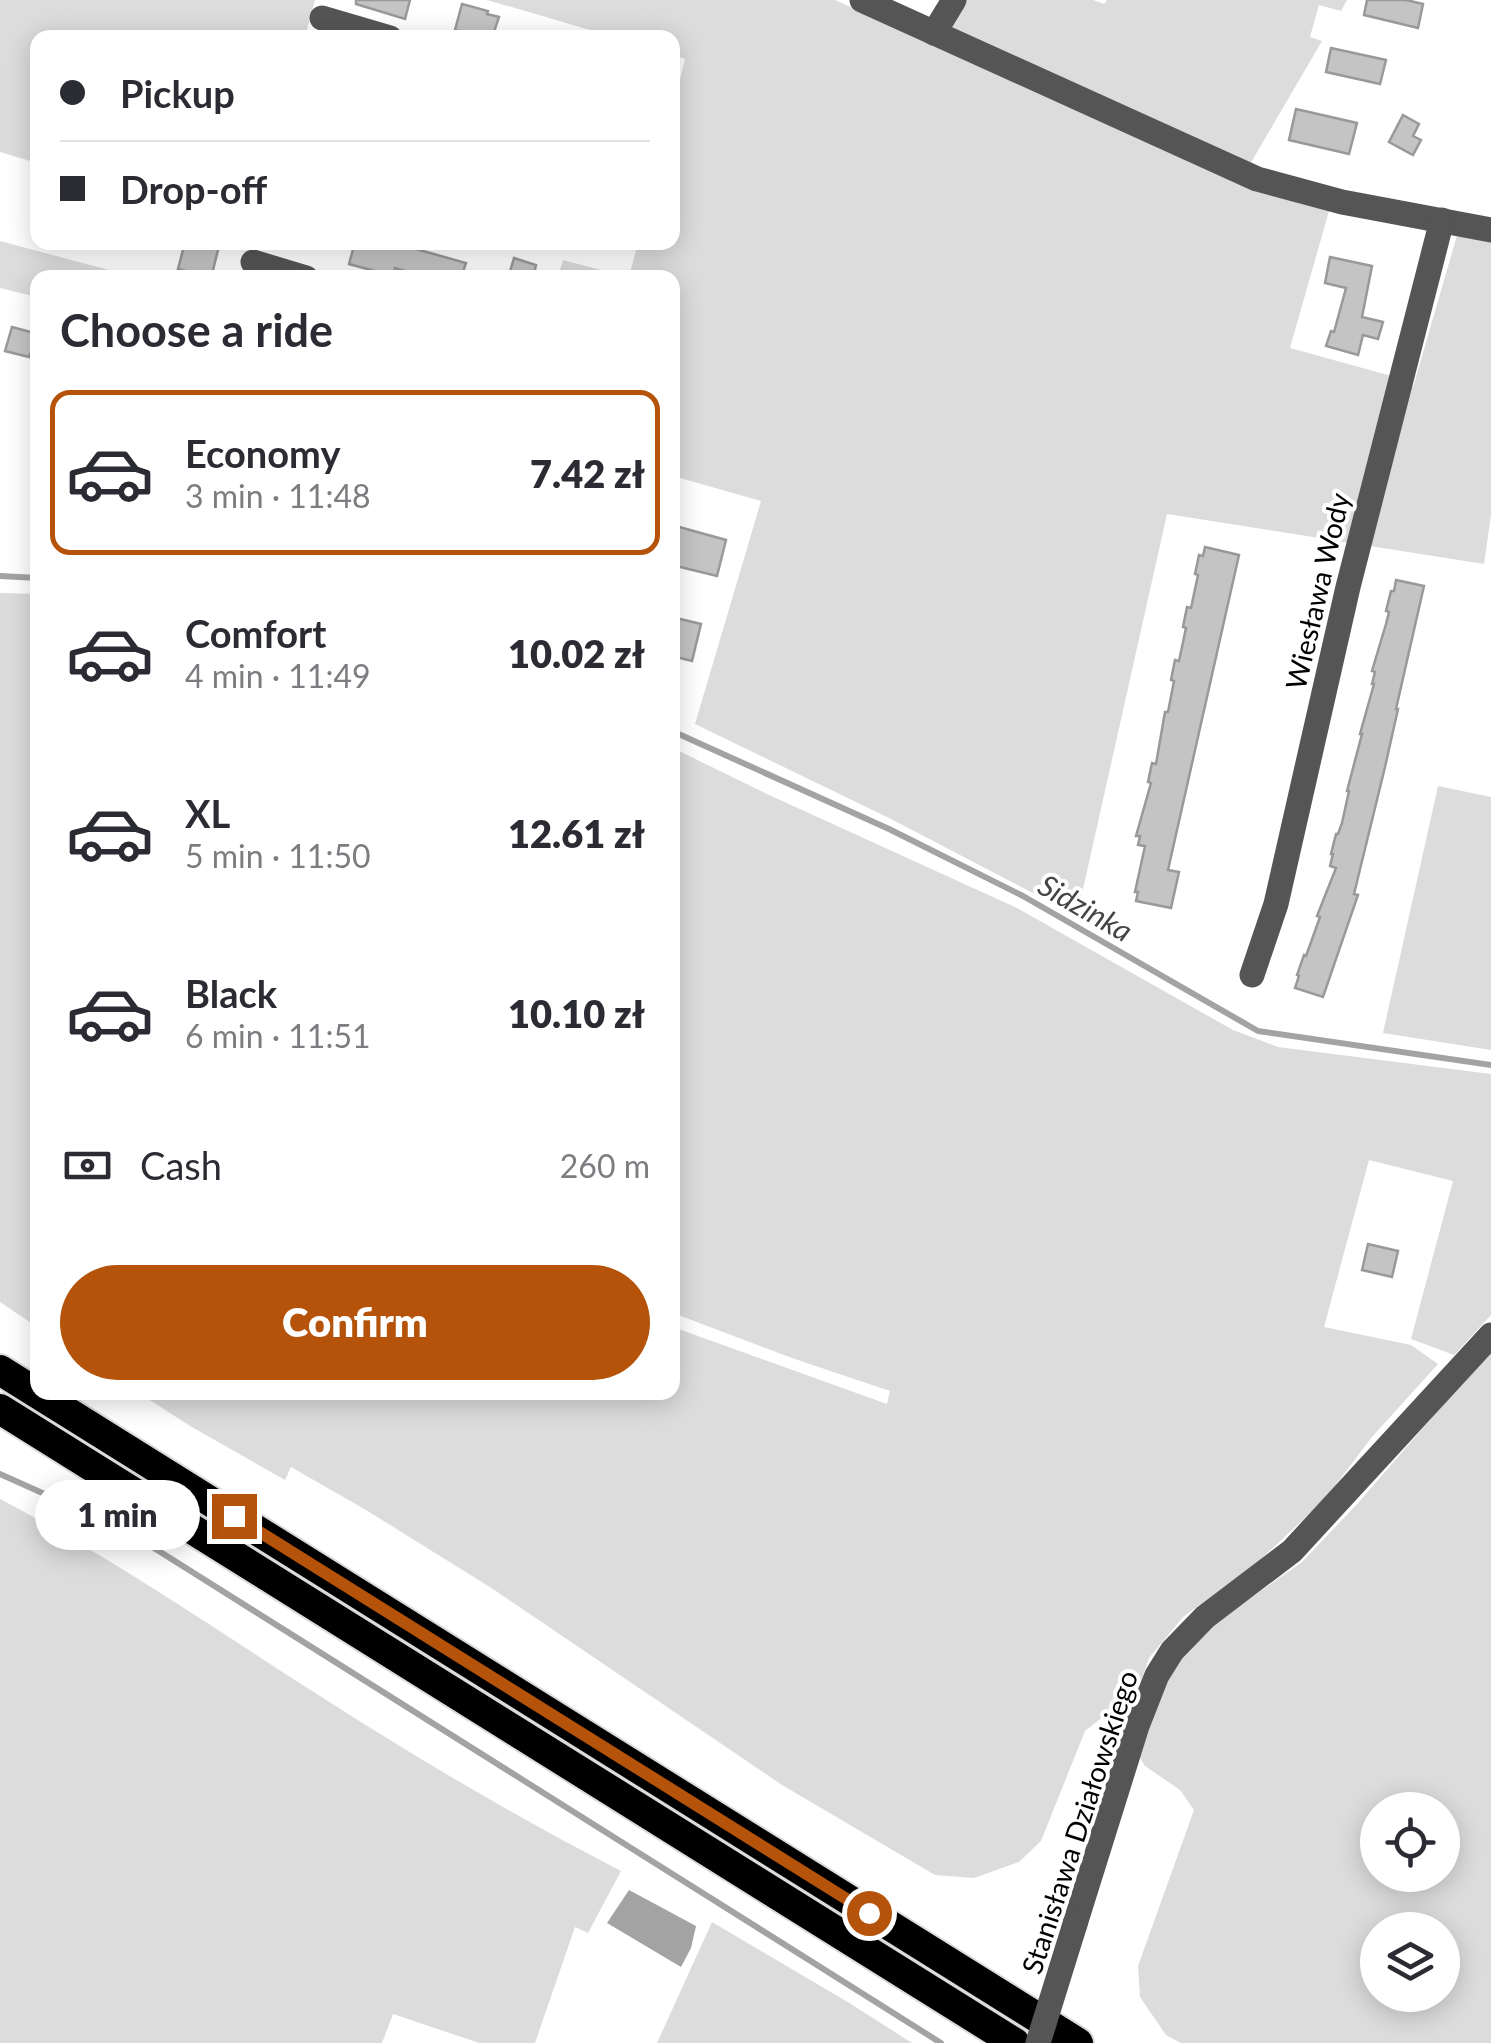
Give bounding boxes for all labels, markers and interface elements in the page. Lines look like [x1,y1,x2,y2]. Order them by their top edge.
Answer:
text: Pickup [120,70,235,116]
text: Drop-off [120,166,267,212]
text: Choose a ride [60,303,333,357]
icon: car [65,428,155,518]
text: Economy [185,430,340,476]
text: 7.42 zł [530,450,645,496]
text: 3 min · 11:48 [185,476,371,515]
street label: Wiesława Wody [1278,489,1356,693]
icon: car [65,608,155,698]
text: Comfort [185,610,326,656]
text: 10.02 zł [508,630,645,676]
text: 4 min · 11:49 [185,656,371,695]
icon: car [65,788,155,878]
text: XL [185,790,230,836]
text: 12.61 zł [508,810,645,856]
text: 5 min · 11:50 [185,836,371,875]
water label: Sidzinka [1033,866,1139,948]
icon: car [65,968,155,1058]
text: Black [185,970,277,1016]
text: 10.10 zł [508,990,645,1036]
text: 6 min · 11:51 [185,1016,371,1055]
icon: cash [60,1138,115,1193]
text: Cash [140,1142,222,1188]
text: 260 m [560,1146,650,1185]
button: Confirm [60,1265,650,1380]
callout: 1 min [34,1481,199,1551]
route end [212,1494,257,1539]
text: 1 min [78,1495,157,1534]
street label: Stanisława Działowskiego [1014,1666,1144,1978]
map controls [1360,1792,1460,2012]
button: locate [1360,1792,1460,1892]
route start [847,1891,892,1936]
button: layers [1360,1912,1460,2012]

